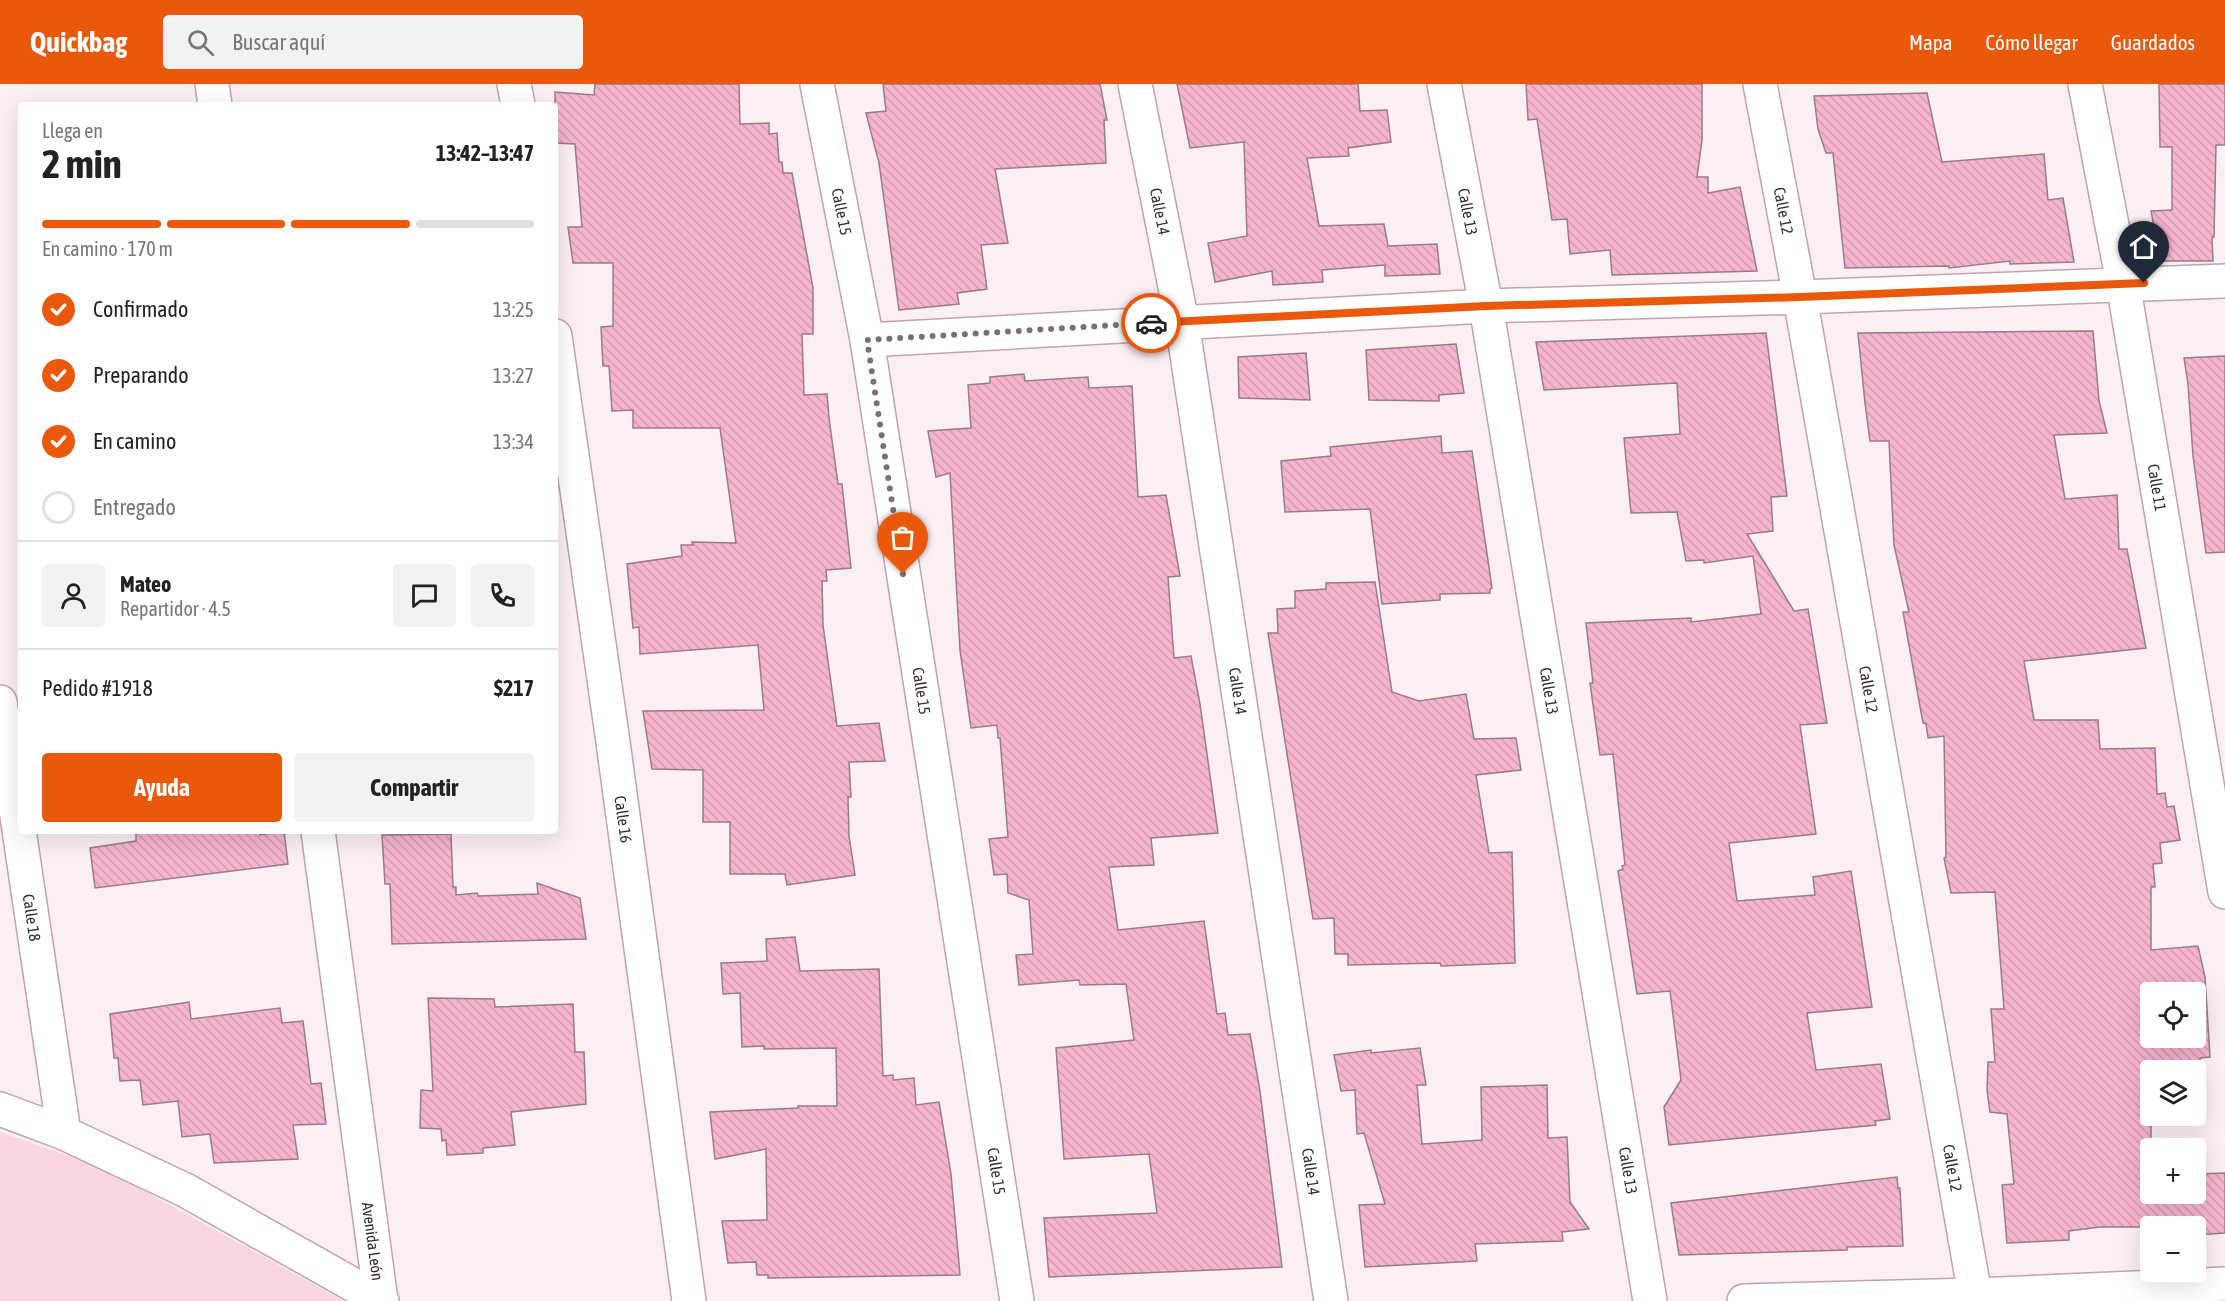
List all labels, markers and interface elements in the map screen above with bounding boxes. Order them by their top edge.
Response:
search box [163,15,583,69]
text: Quickbag [30,26,127,58]
icon: search [184,26,217,59]
text: Buscar aquí [232,29,325,55]
text: Mapa [1909,30,1953,54]
text: Cómo llegar [1986,30,2078,54]
text: Guardados [2111,30,2195,54]
text: Llega en [42,119,103,142]
text: 13:42–13:47 [436,140,534,166]
text: 2 min [42,142,122,186]
street label: Calle 14 [1147,186,1174,237]
street label: Calle 12 [1771,186,1797,236]
street label: Calle 15 [829,187,855,237]
street label: Calle 13 [1455,187,1481,237]
pin [2118,221,2169,283]
icon: home [2127,230,2160,263]
text: En camino · 170 m [42,237,173,260]
icon: check [42,293,75,326]
courier [1121,293,1181,353]
text: Confirmado [93,296,188,322]
text: 13:25 [493,298,534,321]
icon: car [1135,307,1168,340]
icon: check [42,359,75,392]
text: Preparando [93,362,189,388]
text: 13:27 [493,364,534,387]
icon: check [42,425,75,458]
text: En camino [93,428,176,454]
text: 13:34 [493,430,534,453]
street label: Calle 11 [2144,463,2170,512]
text: Entregado [93,494,176,520]
pin [877,512,928,574]
icon: bag [886,521,919,554]
button: person [42,564,105,627]
button: chat [393,564,456,627]
button: phone [471,564,534,627]
text: Mateo [120,571,171,597]
text: Repartidor · 4.5 [120,597,231,620]
street label: Calle 12 [1856,664,1882,714]
street label: Calle 15 [909,666,934,716]
street label: Calle 14 [1226,666,1251,716]
street label: Calle 13 [1537,666,1562,716]
text: Pedido #1918 [42,675,153,701]
text: $217 [494,675,534,701]
button: Ayuda [42,753,282,822]
button: Compartir [294,753,534,822]
street label: Calle 16 [611,794,636,844]
street label: Calle 18 [20,893,44,942]
map controls [2140,982,2206,1282]
button: locate [2140,982,2206,1048]
button: layers [2140,1060,2206,1126]
button: + [2140,1138,2206,1204]
street label: Calle 12 [1940,1143,1966,1193]
street label: Calle 13 [1616,1145,1641,1195]
street label: Calle 15 [984,1146,1009,1196]
street label: Calle 14 [1299,1147,1324,1196]
street label: Avenida León [359,1201,387,1282]
button: − [2140,1216,2206,1282]

